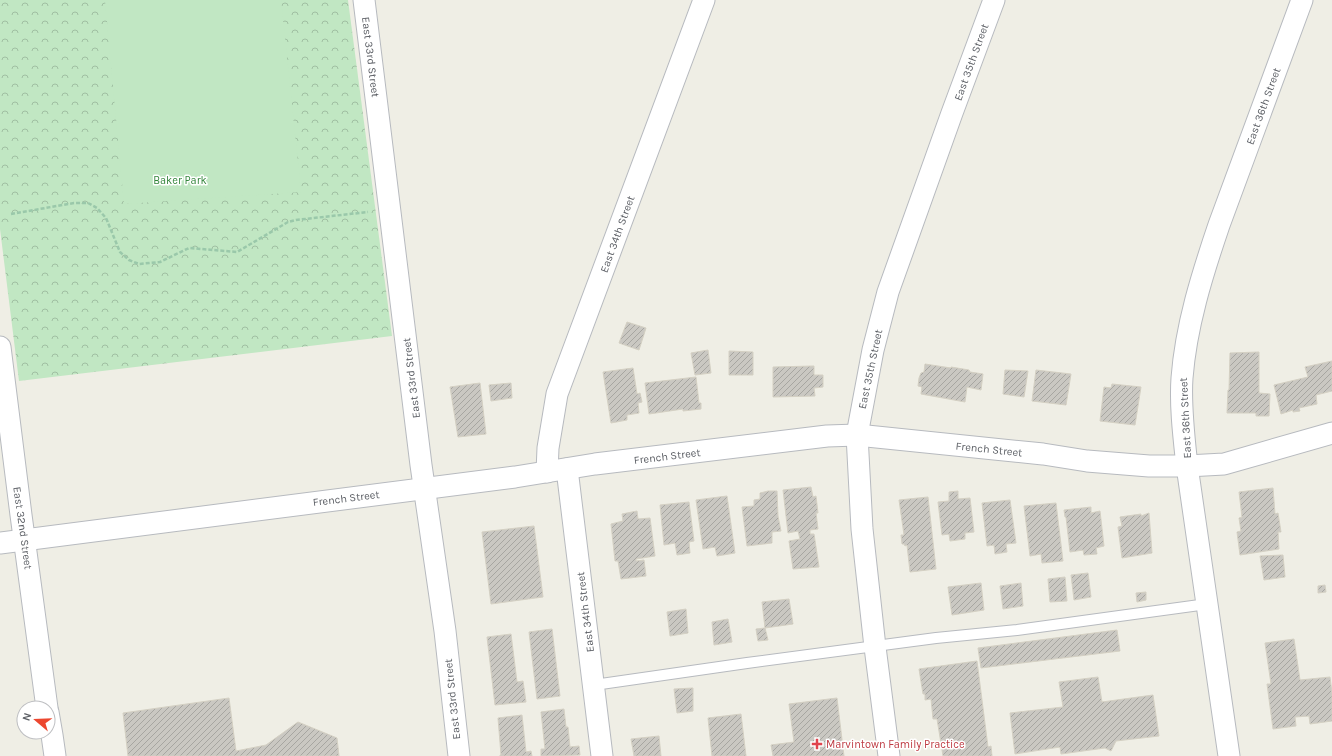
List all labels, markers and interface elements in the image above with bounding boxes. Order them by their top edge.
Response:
street label: East 33rd Street [359,16,382,98]
street label: East 35th Street [951,22,991,102]
street label: East 36th Street [1243,66,1283,147]
park label: Baker Park [153,174,207,187]
street label: East 34th Street [598,194,637,274]
street label: East 35th Street [856,328,885,410]
street label: East 33rd Street [400,337,423,419]
street label: East 36th Street [1177,377,1194,459]
street label: French Street [955,440,1023,459]
street label: French Street [633,446,701,467]
street label: East 32nd Street [10,486,35,570]
street label: French Street [312,488,380,509]
street label: East 34th Street [574,571,597,653]
street label: East 33rd Street [442,658,463,740]
north arrow [16,700,56,740]
text: N [20,711,34,723]
marker: Marvintown Family Practice [811,738,823,750]
place label: Marvintown Family Practice [826,738,965,751]

